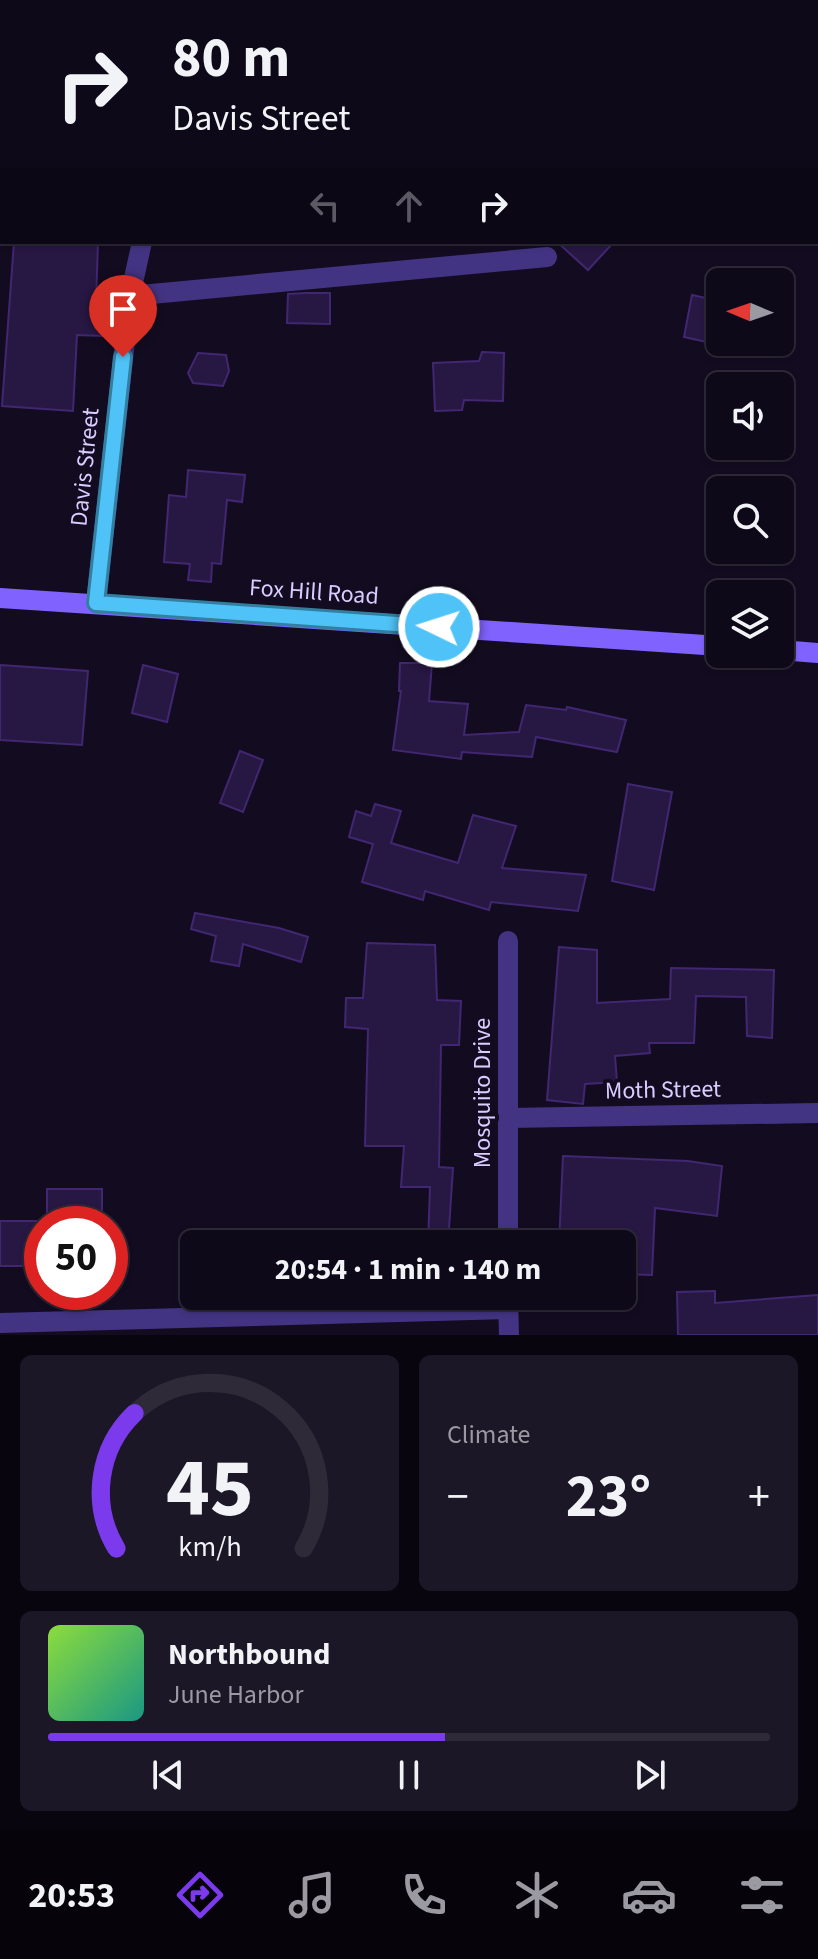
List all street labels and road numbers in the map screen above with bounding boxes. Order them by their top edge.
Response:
street label: Davis Street [61,406,109,528]
street label: Fox Hill Road [248,570,380,614]
street label: Mosquito Drive [465,1018,500,1168]
street label: Moth Street [605,1071,721,1109]

